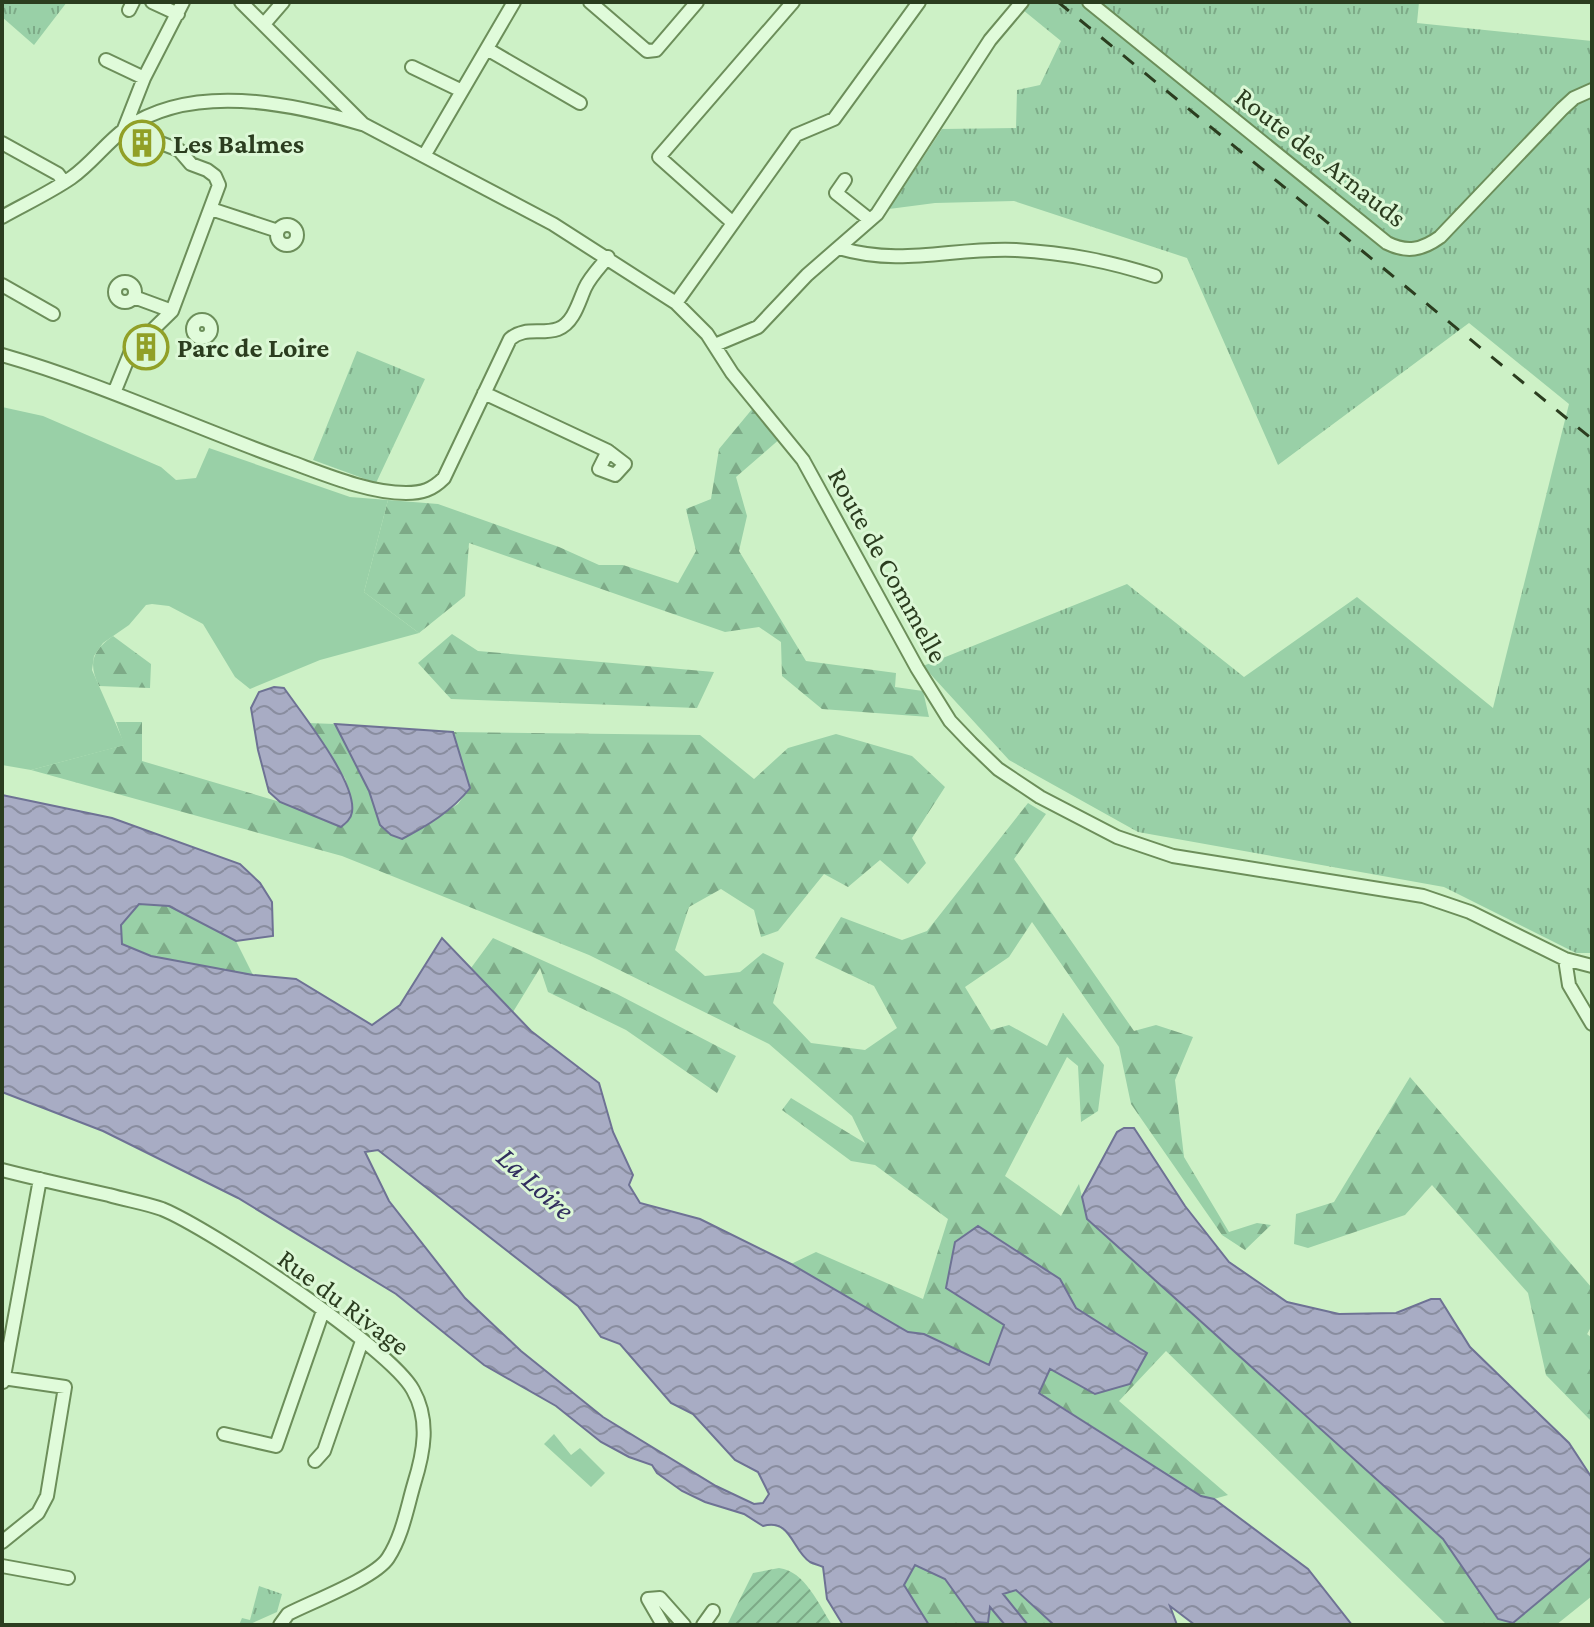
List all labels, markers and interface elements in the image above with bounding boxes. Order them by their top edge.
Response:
street label: Route des Arnauds [1229,81,1413,233]
building icon: Les Balmes [118,119,166,167]
place label: Les Balmes [173,128,304,159]
building icon: Parc de Loire [122,323,170,371]
place label: Parc de Loire [177,332,329,363]
street label: Route de Commelle [822,462,954,668]
water label: La Loire [491,1140,581,1226]
street label: Rue du Rivage [272,1242,416,1362]

